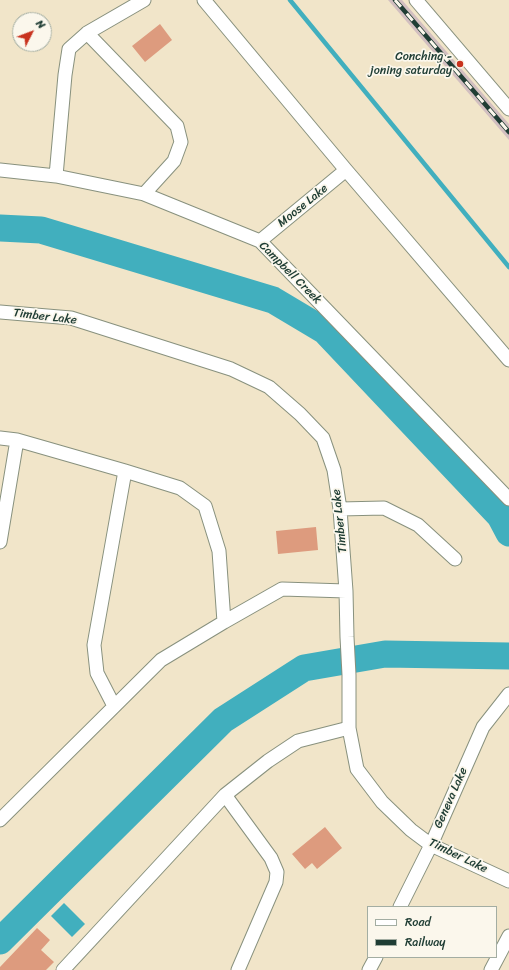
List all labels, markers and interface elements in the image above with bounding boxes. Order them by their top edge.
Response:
north arrow [12,12,52,52]
text: N [31,15,50,33]
place label: Conching - joning saturday [370,50,452,78]
marker: Conching - joning saturday [455,59,465,69]
street label: Moose Lake [275,181,331,231]
street label: Campbell Creek [256,239,324,307]
street label: Timber Lake [12,306,78,328]
street label: Timber Lake [329,488,351,554]
street label: Geneva Lake [431,765,471,831]
street label: Timber Lake [426,836,490,876]
legend [367,906,497,958]
text: Road [405,911,431,933]
text: Railway [405,931,446,953]

